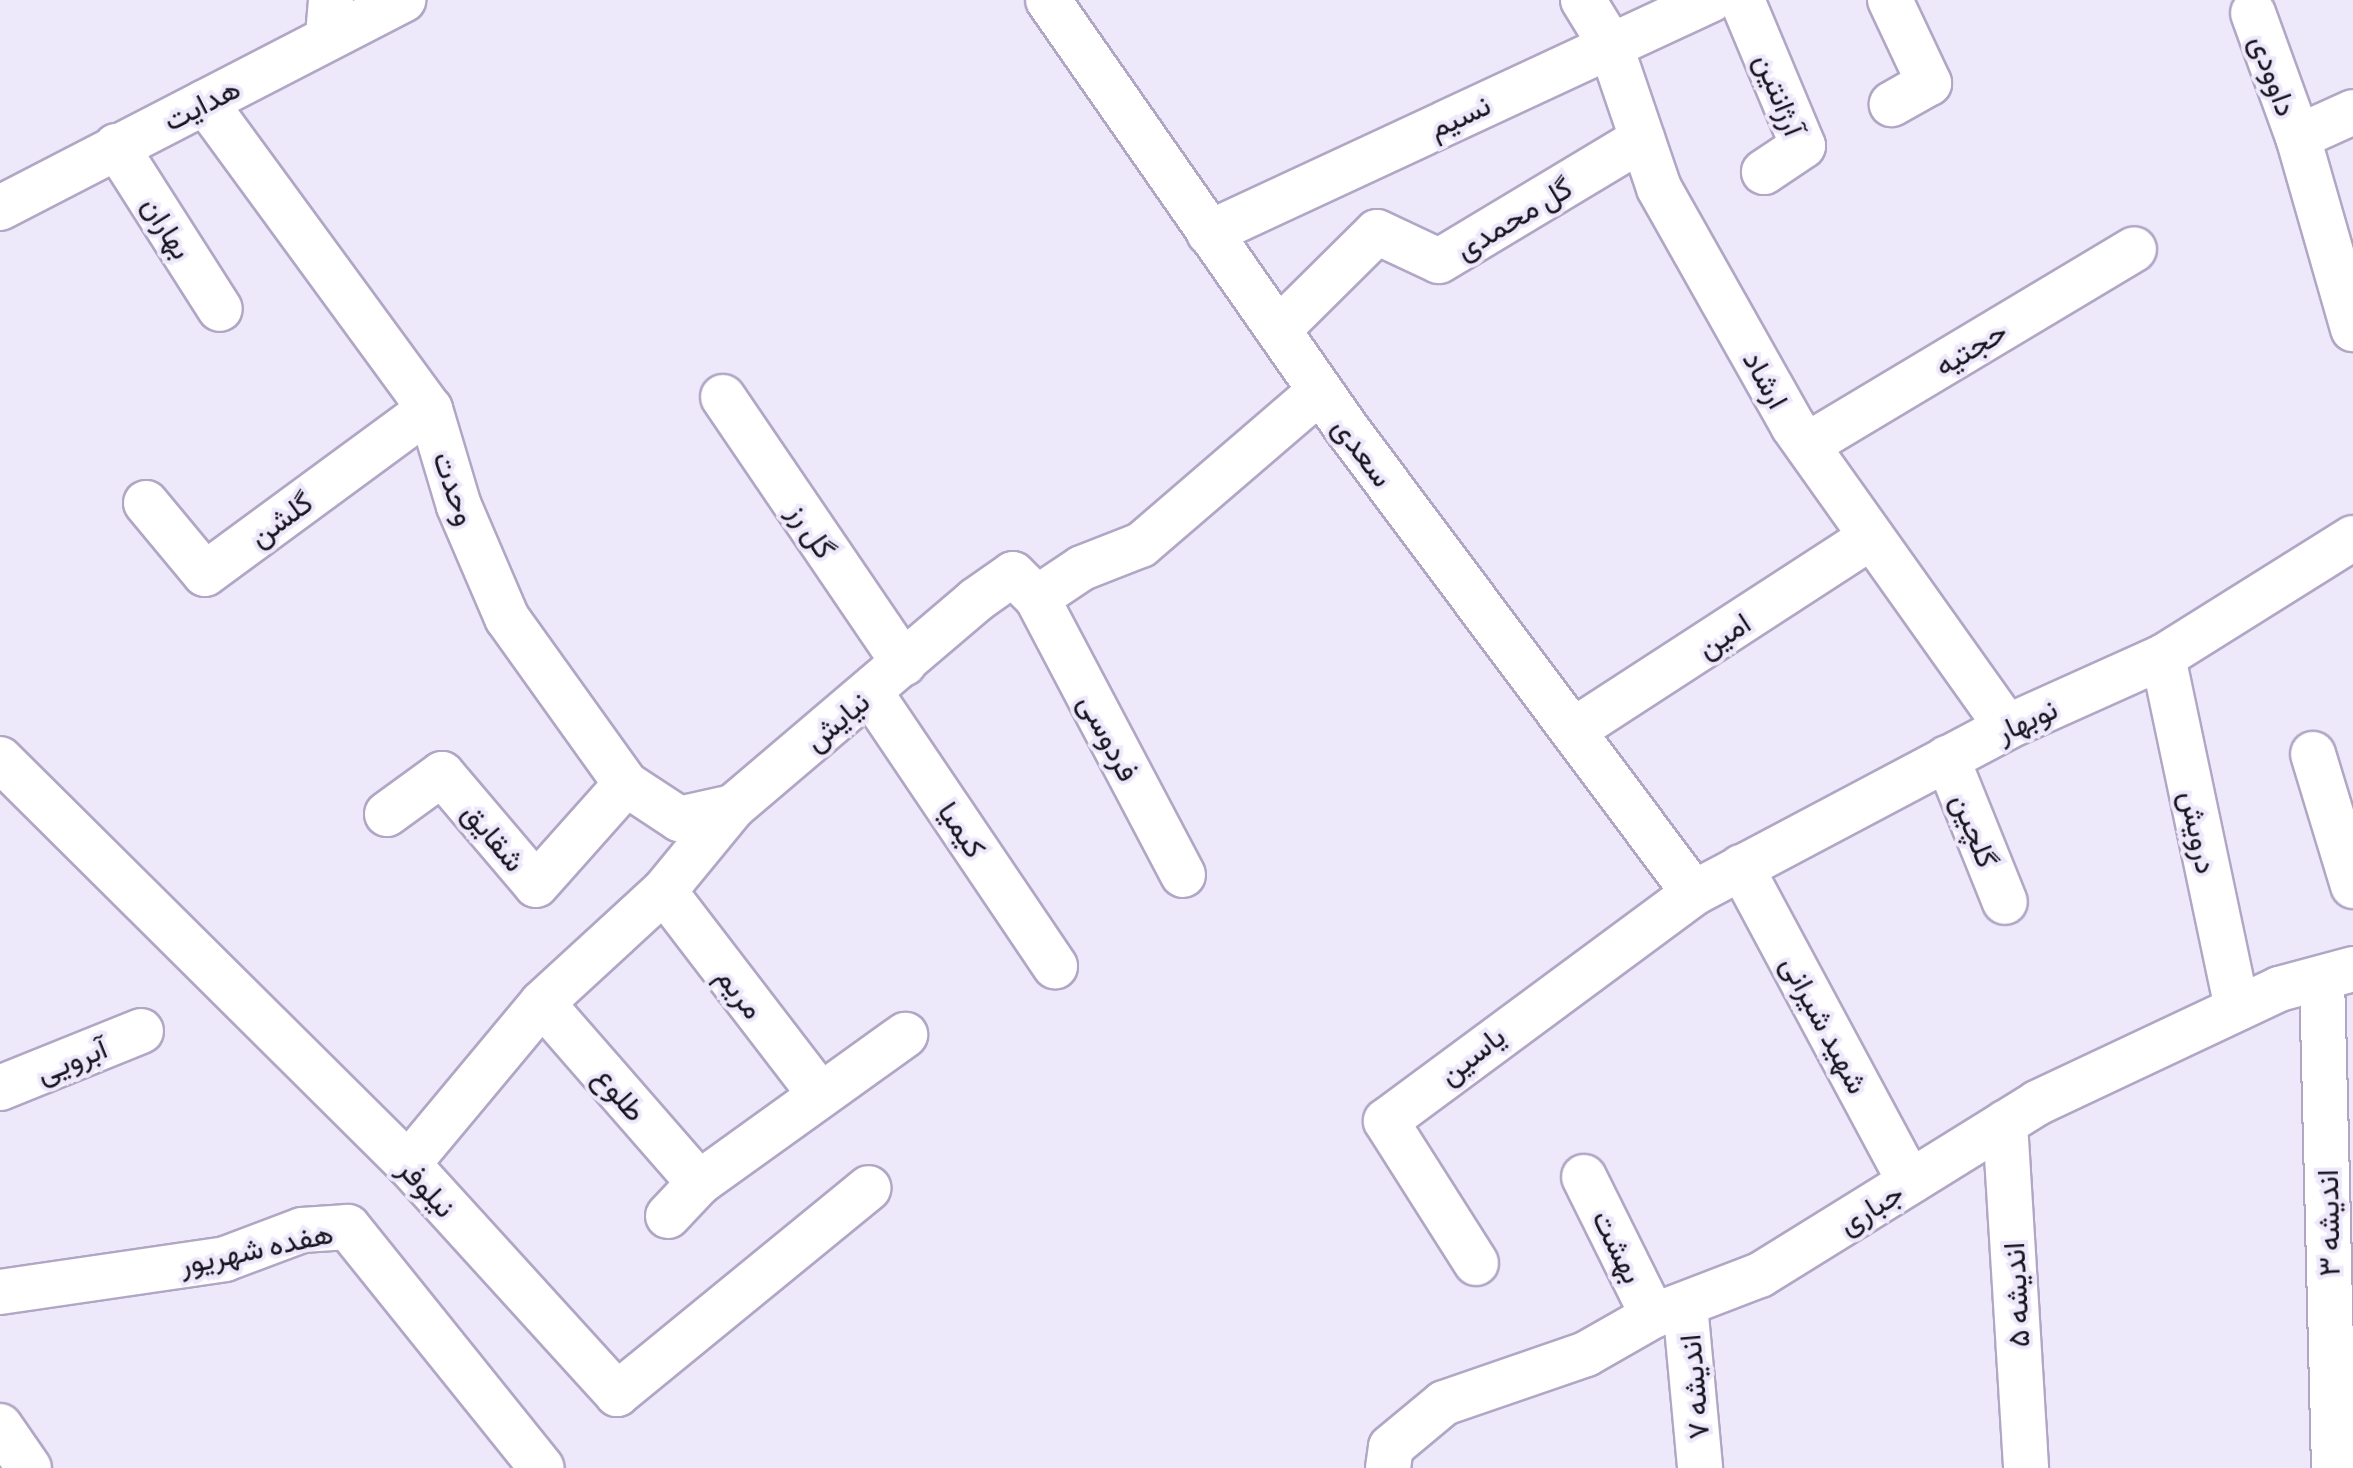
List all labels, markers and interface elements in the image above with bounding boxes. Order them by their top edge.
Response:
street label: داوودی [2244,30,2306,120]
street label: آرژانتین [1748,48,1814,140]
street label: هدایت [157,69,245,137]
street label: نسیم [1422,85,1496,145]
street label: گل محمدی [1448,168,1578,266]
street label: بهاران [135,189,201,265]
street label: حجتیه [1927,312,2013,382]
street label: ارشاد [1737,344,1797,414]
street label: سعدی [1326,409,1402,493]
street label: وحدت [427,446,485,530]
street label: گلشن [241,483,319,553]
street label: گل رز [782,495,844,565]
street label: امین [1690,604,1756,664]
street label: نیایش [796,683,876,757]
street label: فردوسی [1072,687,1148,787]
street label: نوبهار [1989,689,2063,749]
street label: درویش [2174,787,2226,877]
street label: گلچین [1945,788,2007,872]
street label: شقایق [456,794,534,878]
street label: کیمیا [931,794,995,864]
street label: شهید شیرانی [1775,949,1877,1099]
street label: مریم [710,959,772,1025]
street label: یاسین [1431,1017,1511,1091]
street label: آبرویی [30,1029,112,1089]
street label: طلوع [587,1058,655,1128]
street label: نیلوفر [392,1150,464,1224]
street label: اندیشه ۳ [2308,1169,2346,1277]
street label: جباری [1831,1173,1909,1241]
street label: بهشت [1586,1204,1652,1288]
street label: هفده شهریور [176,1213,336,1281]
street label: اندیشه ۵ [1994,1242,2036,1348]
street label: اندیشه ۷ [1670,1333,1716,1441]

